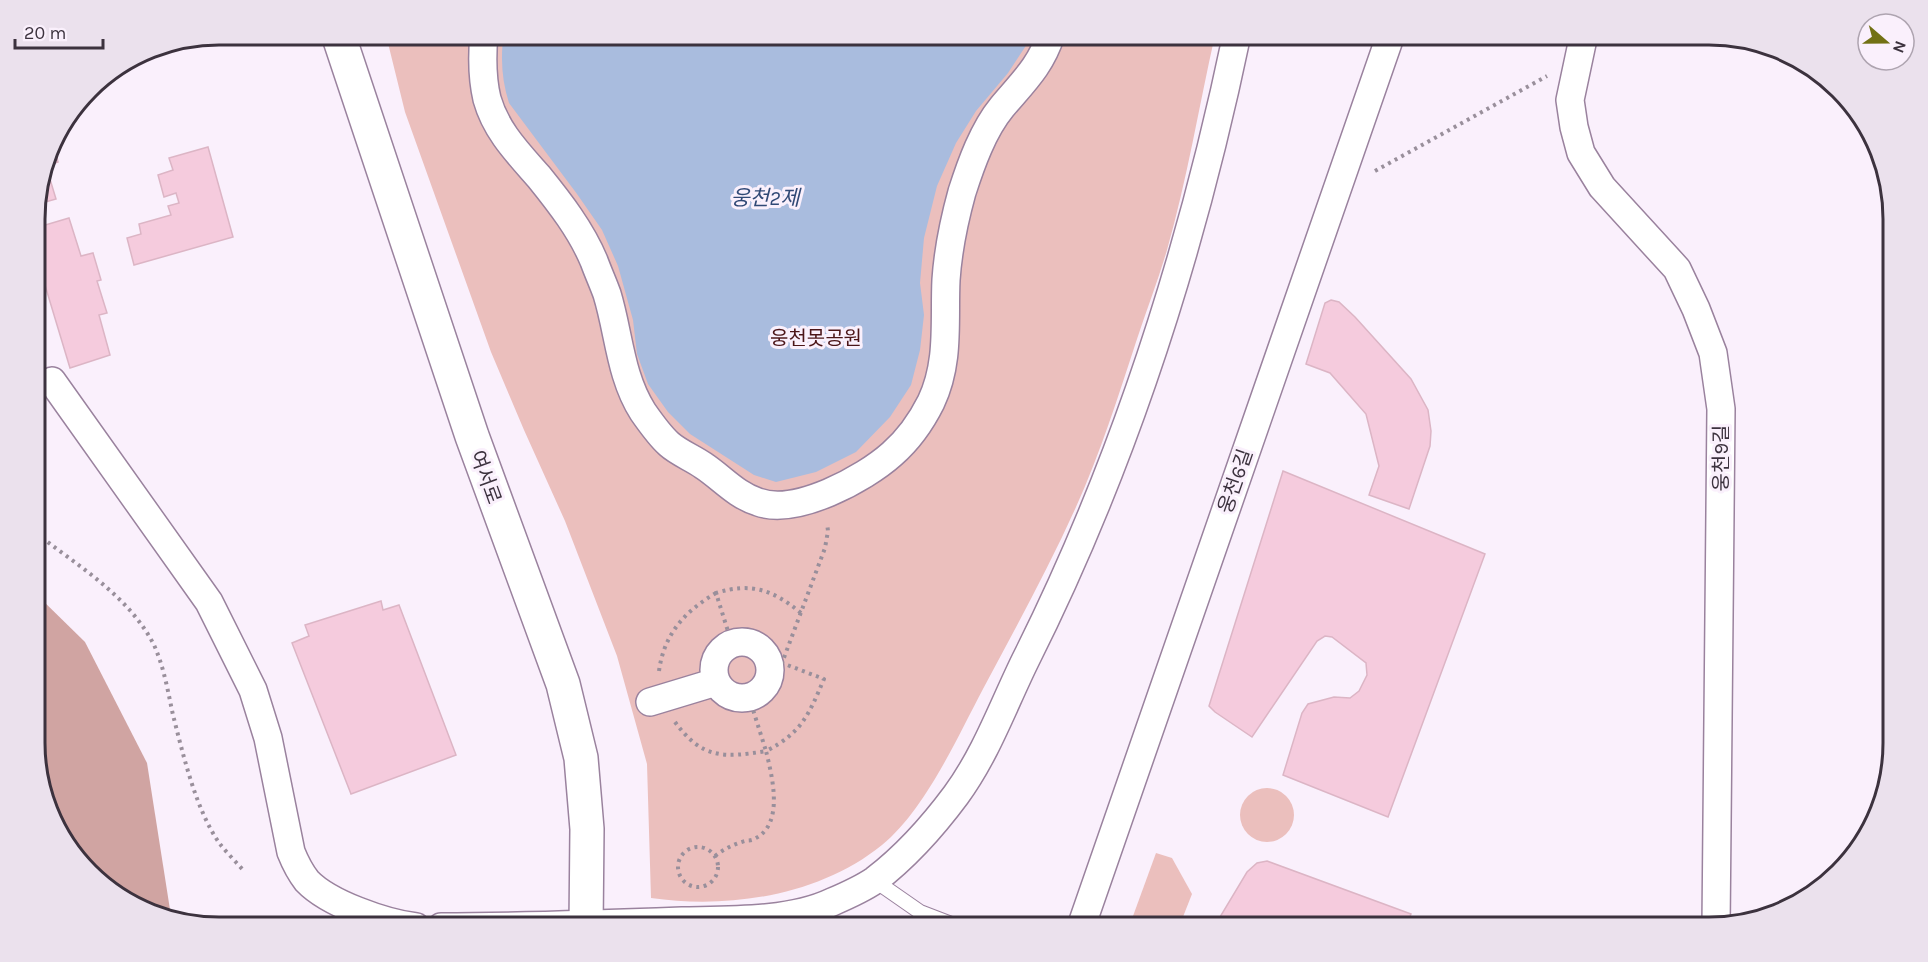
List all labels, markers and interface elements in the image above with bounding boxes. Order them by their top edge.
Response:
scale bar [15,12,104,50]
north arrow [1856,12,1916,72]
text: 20 m [24,22,66,44]
text: N [1889,38,1911,56]
water label: 웅천2제 [731,186,802,210]
park label: 웅천못공원 [770,327,862,350]
street label: 웅천9길 [1710,425,1733,491]
street label: 웅천6길 [1214,446,1257,516]
street label: 여서로 [465,447,506,507]

